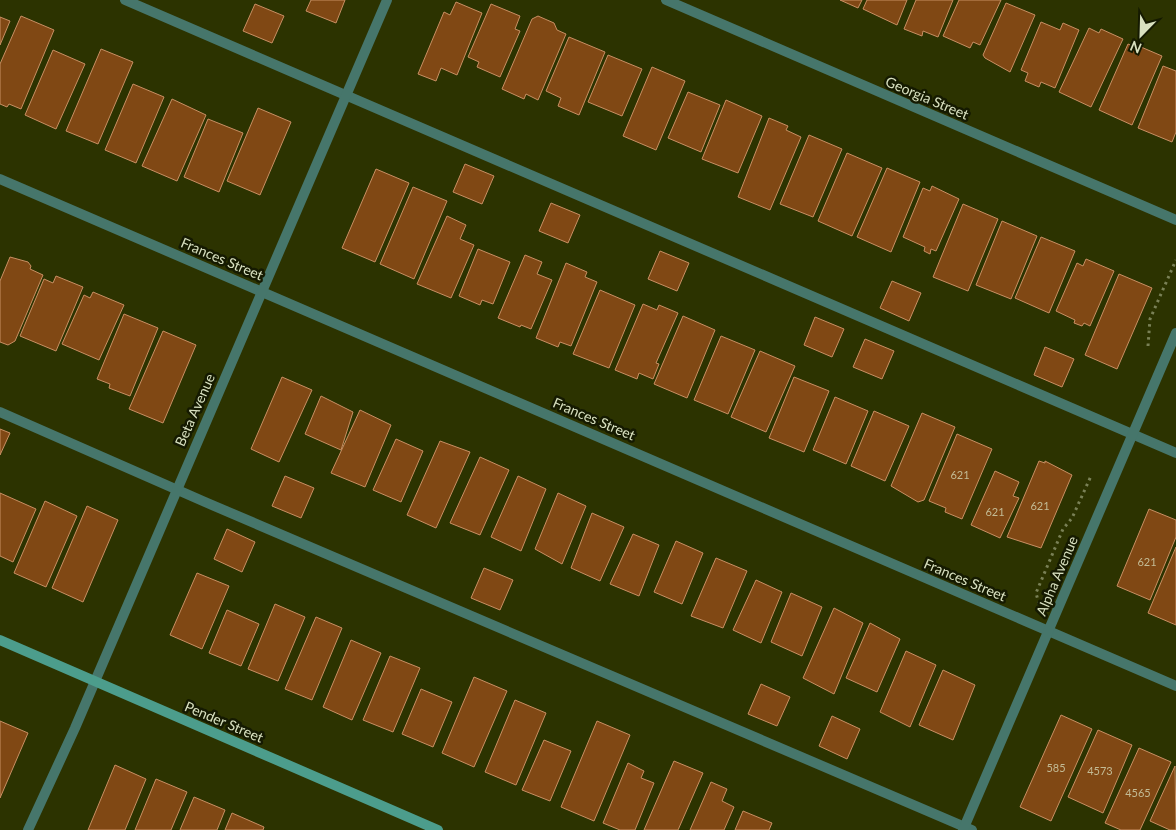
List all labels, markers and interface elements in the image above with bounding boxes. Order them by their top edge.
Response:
north arrow [1116,10,1166,60]
text: N [1127,37,1144,57]
street label: Georgia Street [883,72,971,123]
street label: Frances Street [179,234,266,283]
street label: Beta Avenue [171,371,218,449]
street label: Frances Street [551,394,638,443]
house number: 621 [950,468,970,481]
house number: 621 [1030,499,1050,512]
house number: 621 [985,505,1005,518]
street label: Alpha Avenue [1032,533,1081,618]
street label: Frances Street [922,555,1009,604]
house number: 621 [1137,555,1157,568]
street label: Pender Street [182,697,266,746]
house number: 585 [1046,761,1066,774]
house number: 4573 [1087,764,1113,777]
house number: 4565 [1125,786,1151,799]

